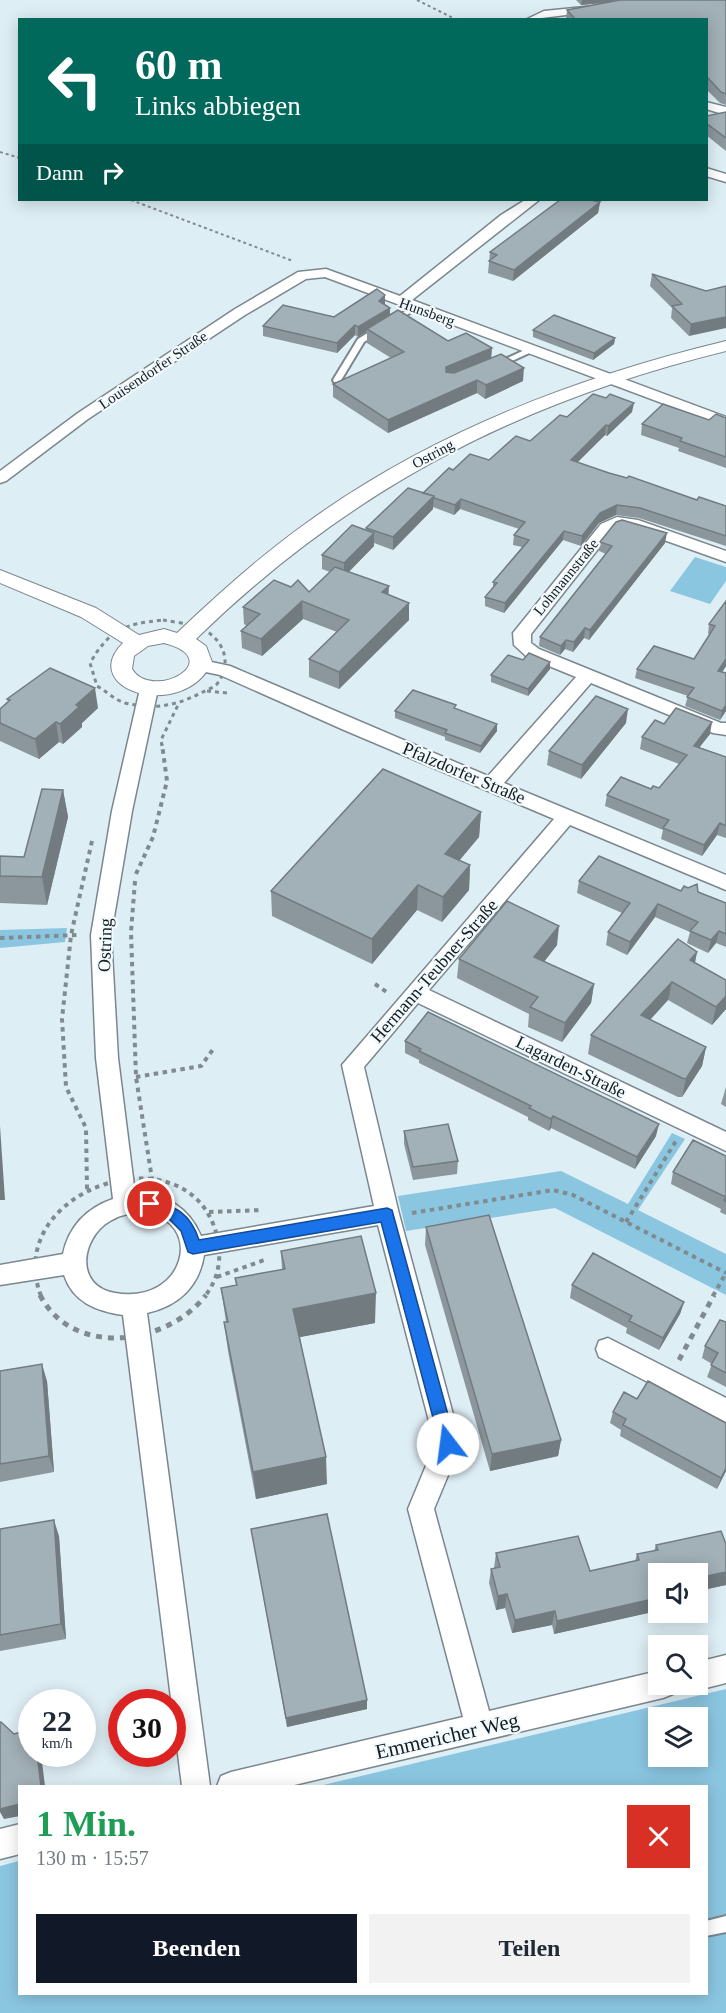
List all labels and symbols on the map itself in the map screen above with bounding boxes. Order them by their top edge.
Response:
street label: Hunsberg [397,295,457,330]
street label: Louisendorfer Straße [96,328,210,412]
street label: Ostring [409,436,457,472]
street label: Lohmannstraße [530,535,602,618]
street label: Pfalzdorfer Straße [400,738,528,808]
street label: Hermann-Teubner-Straße [366,895,502,1047]
street label: Ostring [94,918,116,972]
street label: Lagarden-Straße [513,1032,629,1102]
pin [124,1178,175,1229]
position arrow [416,1412,480,1476]
speed limit sign: 30 [108,1689,186,1767]
street label: Emmericher Weg [373,1708,522,1764]

